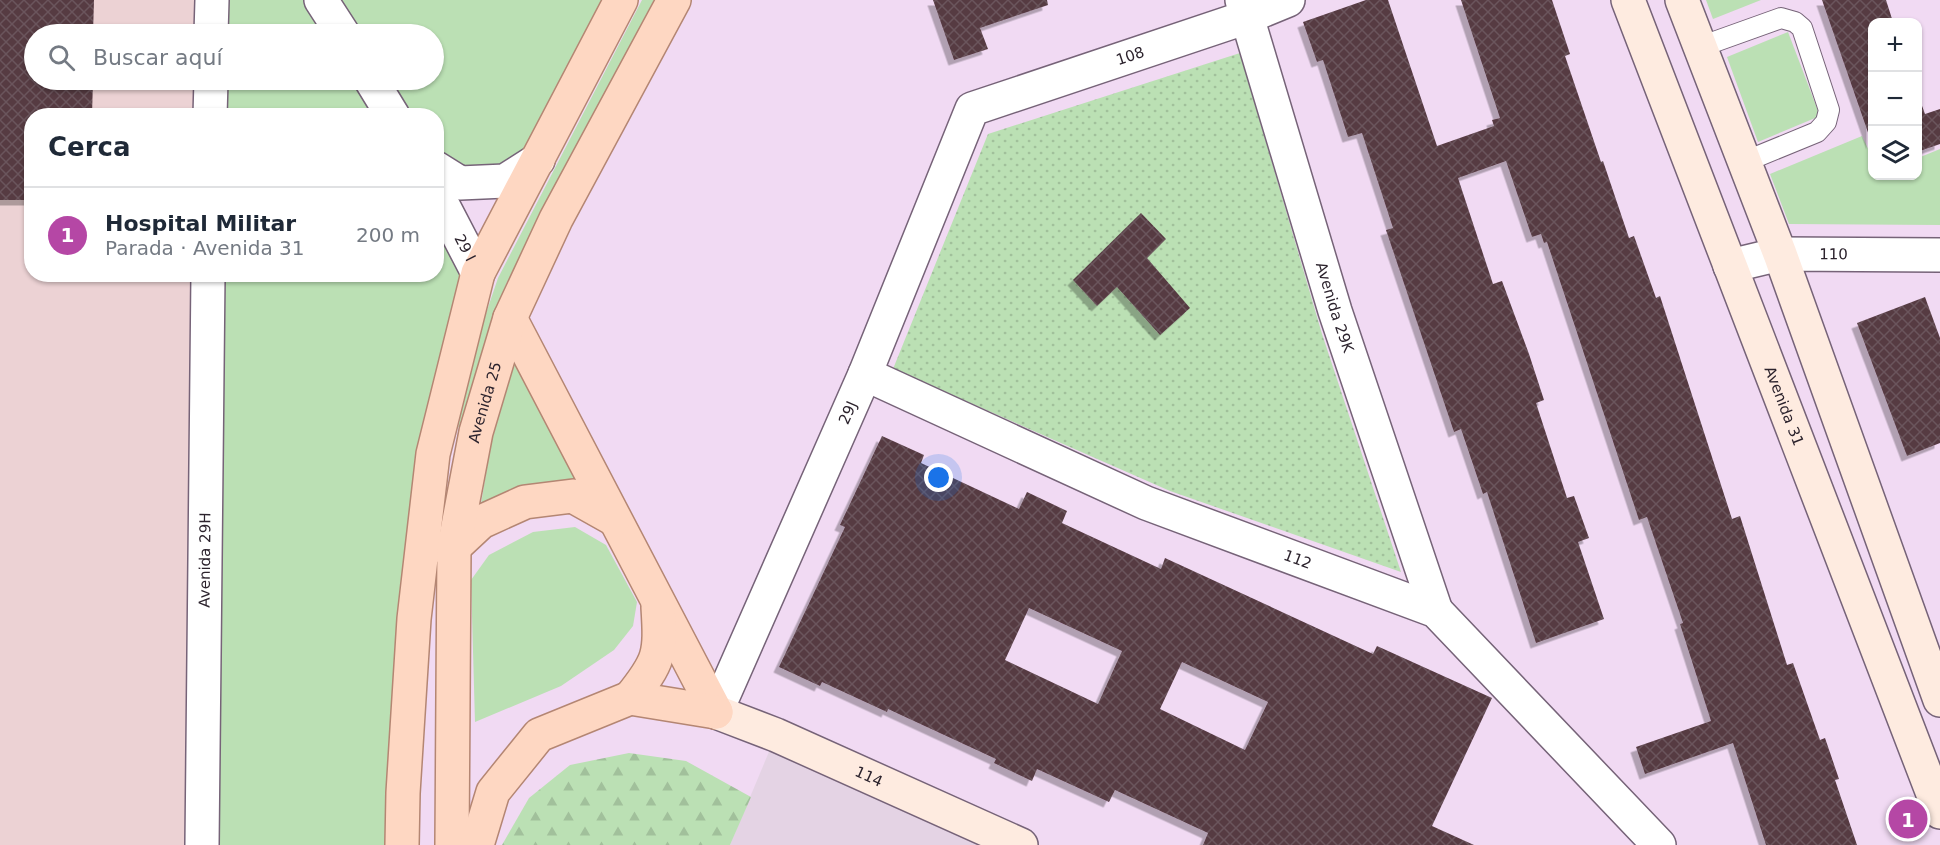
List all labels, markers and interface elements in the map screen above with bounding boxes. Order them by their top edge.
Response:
map controls [1868,18,1922,180]
button: + [1868,18,1922,72]
search box [24,24,444,90]
icon: search [45,41,78,74]
street label: 108 [1114,43,1147,69]
text: Buscar aquí [93,45,223,70]
button: − [1868,72,1922,126]
button: layers [1868,126,1922,180]
text: Cerca [48,132,131,162]
text: Hospital Militar [105,211,296,236]
text: 1 [61,223,74,247]
text: 200 m [356,223,420,247]
street label: 29 I [450,231,480,265]
text: Parada · Avenida 31 [105,236,305,260]
street label: 110 [1819,245,1848,263]
street label: Avenida 29K [1312,260,1358,356]
street label: Avenida 25 [465,360,505,444]
street label: Avenida 31 [1761,364,1807,448]
street label: 29J [835,398,861,427]
your location [924,463,953,492]
street label: Avenida 29H [195,512,214,608]
street label: 112 [1281,546,1314,573]
street label: 114 [852,763,886,791]
pin: 1 [1888,796,1928,842]

